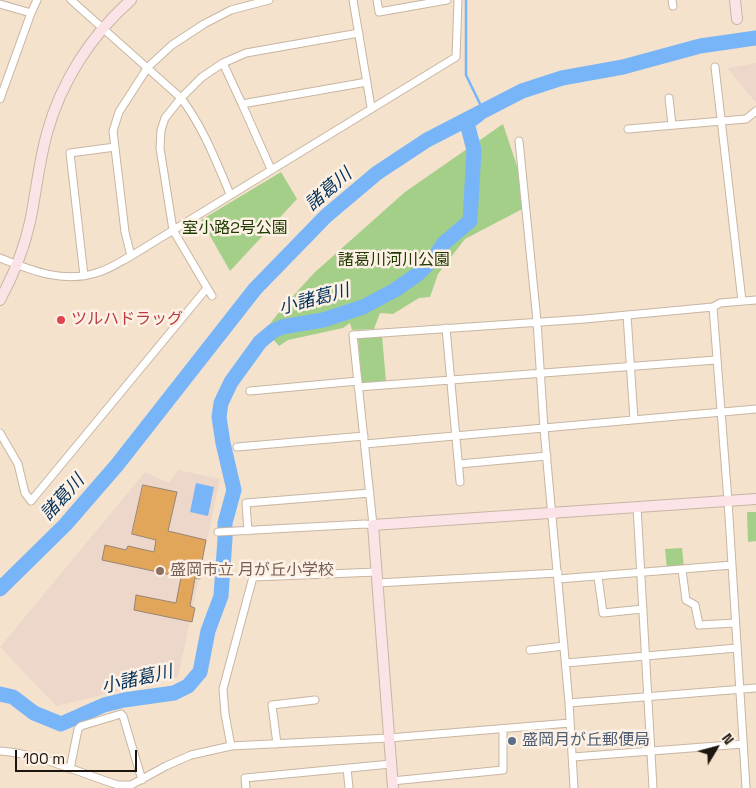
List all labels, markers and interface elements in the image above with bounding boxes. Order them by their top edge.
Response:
water label: 諸葛川 [302,164,356,216]
park label: 室小路2号公園 [182,219,288,239]
park label: 諸葛川河川公園 [338,251,450,271]
water label: 小諸葛川 [276,280,352,320]
place label: ツルハドラッグ [71,310,183,330]
marker: ツルハドラッグ [55,314,67,326]
water label: 諸葛川 [37,471,89,525]
place label: 盛岡市立 月が丘小学校 [170,561,334,581]
marker: 盛岡市立 月が丘小学校 [154,565,166,577]
water label: 小諸葛川 [99,661,175,699]
north arrow [691,723,741,773]
text: N [718,730,738,748]
place label: 盛岡月が丘郵便局 [522,731,650,751]
marker: 盛岡月が丘郵便局 [506,735,518,747]
scale bar [18,740,140,772]
text: 100 m [23,749,65,768]

